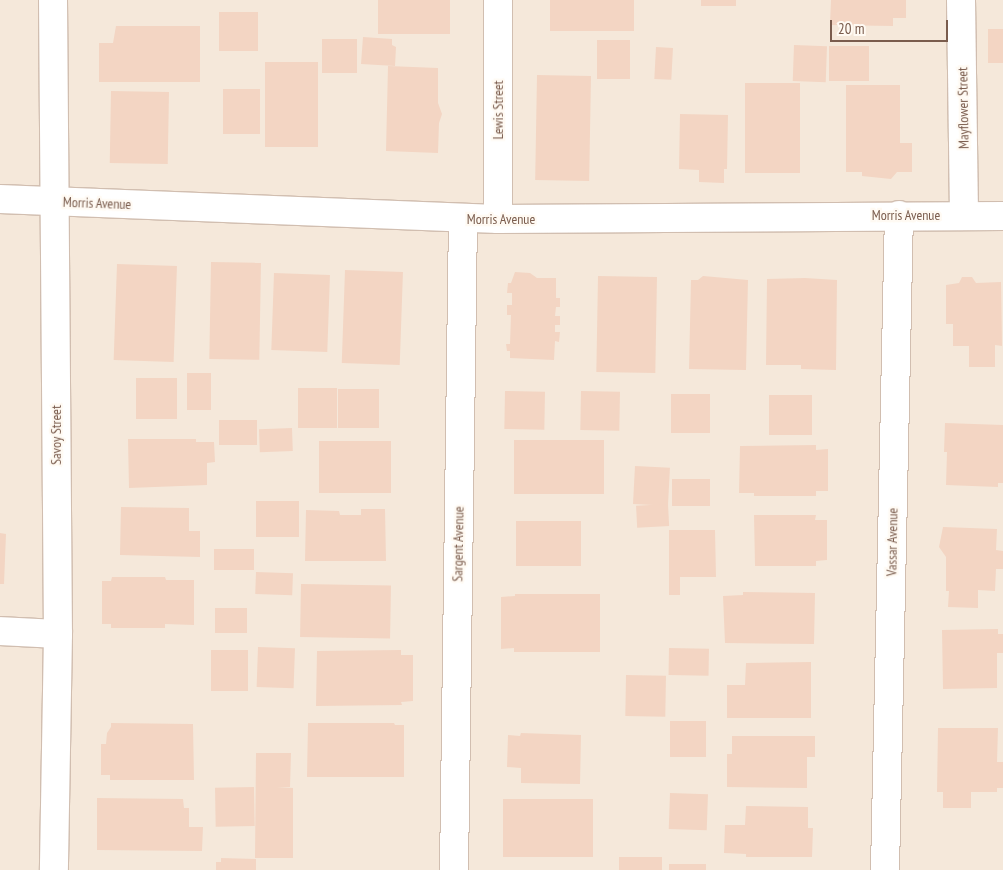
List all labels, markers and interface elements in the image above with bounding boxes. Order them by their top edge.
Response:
scale bar [833,10,950,42]
text: 20 m [838,19,864,38]
street label: Mayflower Street [954,67,972,149]
street label: Lewis Street [490,81,506,139]
street label: Morris Avenue [62,193,132,213]
street label: Morris Avenue [872,207,940,223]
street label: Morris Avenue [467,211,535,227]
street label: Savoy Street [48,405,64,465]
street label: Sargent Avenue [449,506,467,582]
street label: Vassar Avenue [883,507,901,577]

